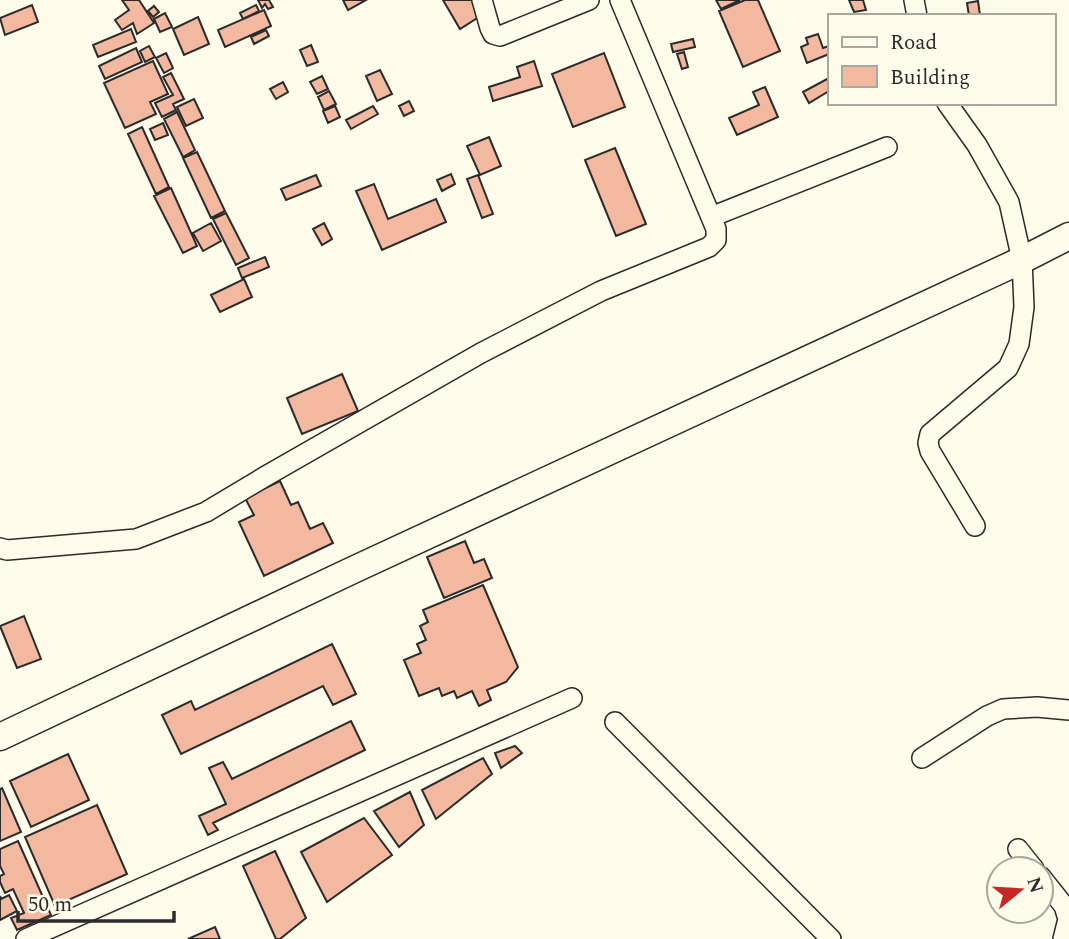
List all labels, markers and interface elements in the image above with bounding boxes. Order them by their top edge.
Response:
legend [828,14,1055,105]
text: Road [890,27,937,59]
text: Building [890,62,970,94]
north arrow [985,855,1055,925]
text: N [1019,873,1051,897]
scale bar [18,880,173,924]
text: 50 m [28,889,72,921]

